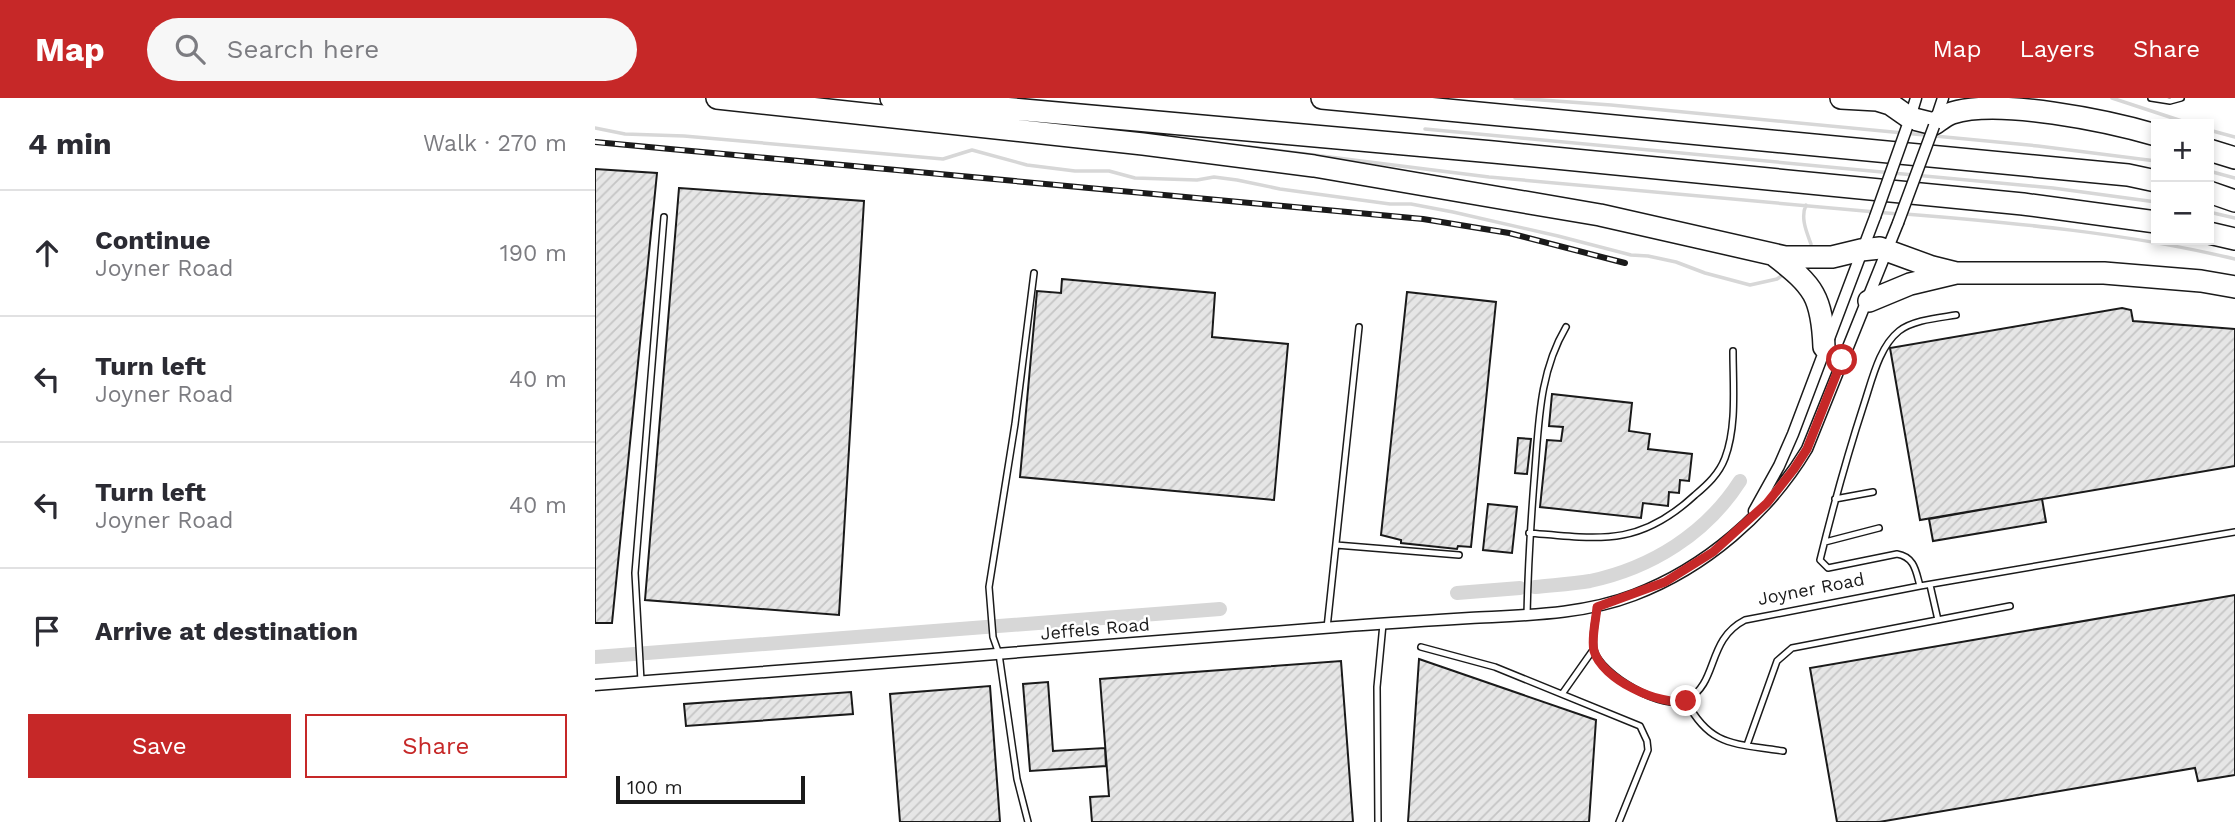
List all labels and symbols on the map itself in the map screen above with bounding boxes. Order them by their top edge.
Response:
route start [1826,344,1857,375]
street label: Joyner Road [1756,568,1866,609]
street label: Jeffels Road [1039,613,1151,644]
route end [1670,685,1701,716]
scale bar [616,773,805,805]

